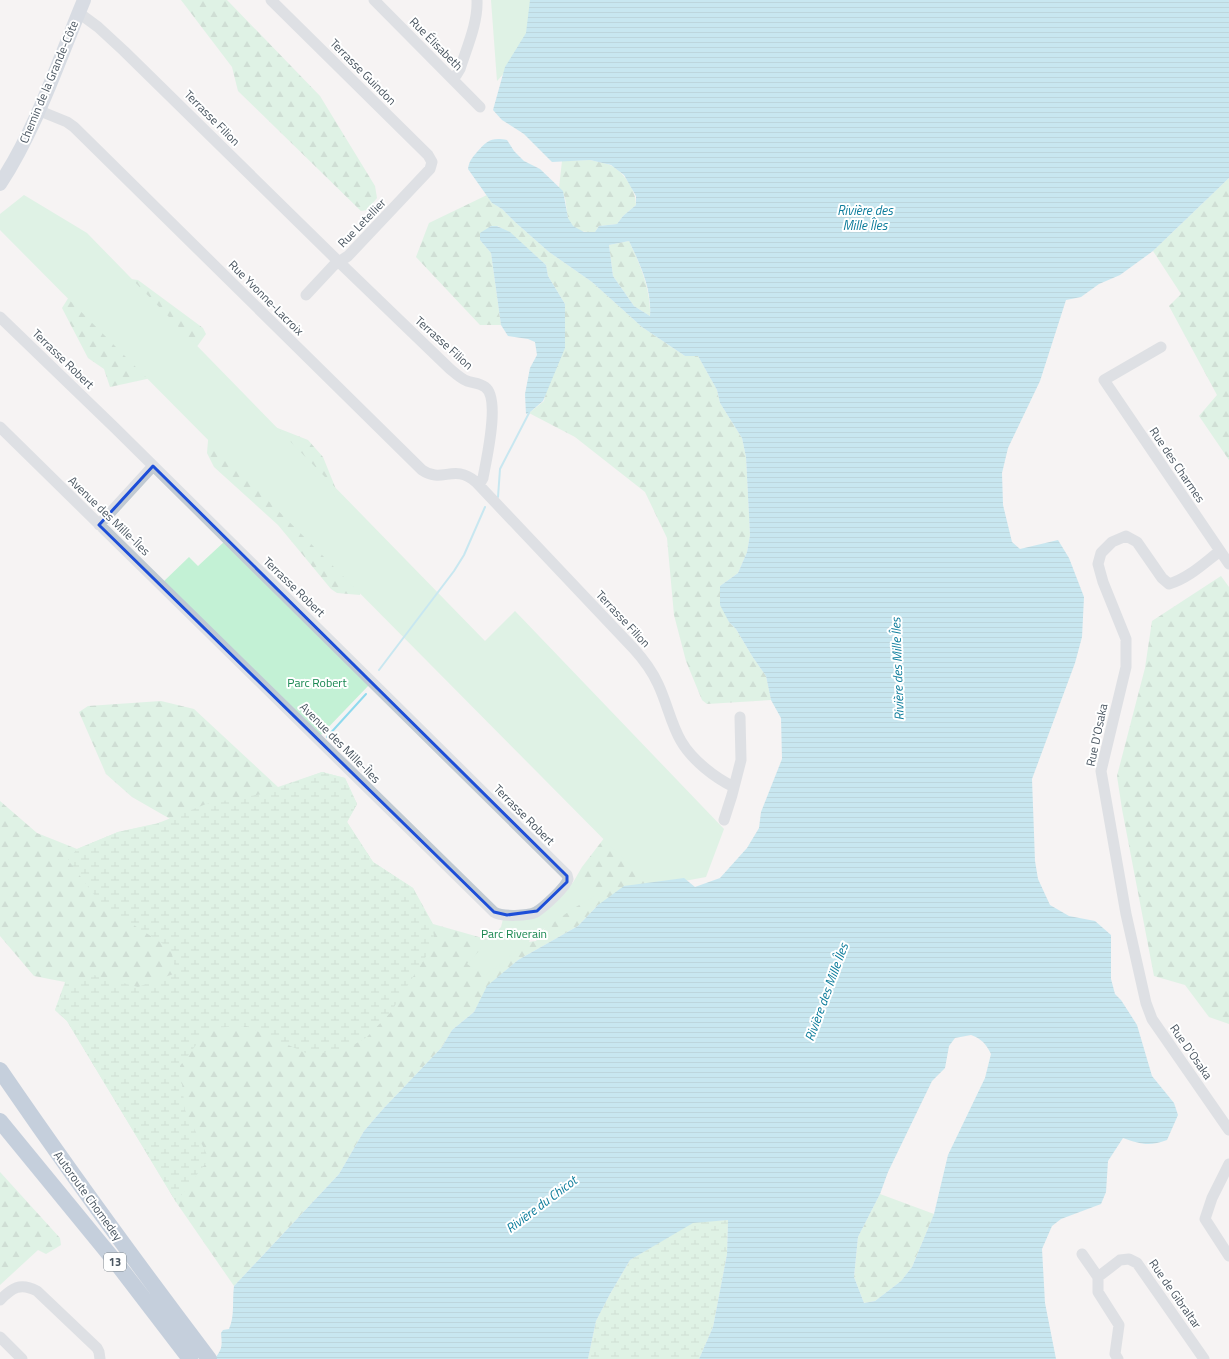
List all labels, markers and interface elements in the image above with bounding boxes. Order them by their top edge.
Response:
street label: Rue Élisabeth [405,13,467,75]
street label: Chemin de la Grande-Côte [14,17,83,146]
street label: Terrasse Guindon [326,34,401,109]
street label: Terrasse Filion [180,85,245,150]
street label: Rue Letellier [333,193,390,252]
water label: Rivière des Mille Îles [837,200,894,235]
street label: Rue Yvonne-Lacroix [224,256,309,340]
street label: Terrasse Filion [411,311,478,374]
street label: Terrasse Robert [28,324,99,394]
street label: Rue des Charmes [1145,423,1210,507]
street label: Avenue des Mille-Îles [64,471,155,560]
street label: Terrasse Robert [259,552,330,622]
street label: Terrasse Filion [592,586,655,652]
water label: Rivière des Mille Îles [885,616,909,721]
park label: Parc Robert [287,673,347,692]
street label: Avenue des Mille-Îles [296,698,385,788]
street label: Rue D'Osaka [1081,702,1112,768]
street label: Terrasse Robert [489,780,560,850]
park label: Parc Riverain [481,924,547,943]
water label: Rivière des Mille Îles [799,939,853,1044]
street label: Rue D'Osaka [1165,1020,1218,1083]
street label: Autoroute Chomedey [49,1147,128,1245]
water label: Rivière du Chicot [501,1169,582,1237]
road number: 13 [104,1253,126,1271]
street label: Rue de Gibraltar [1144,1255,1206,1332]

